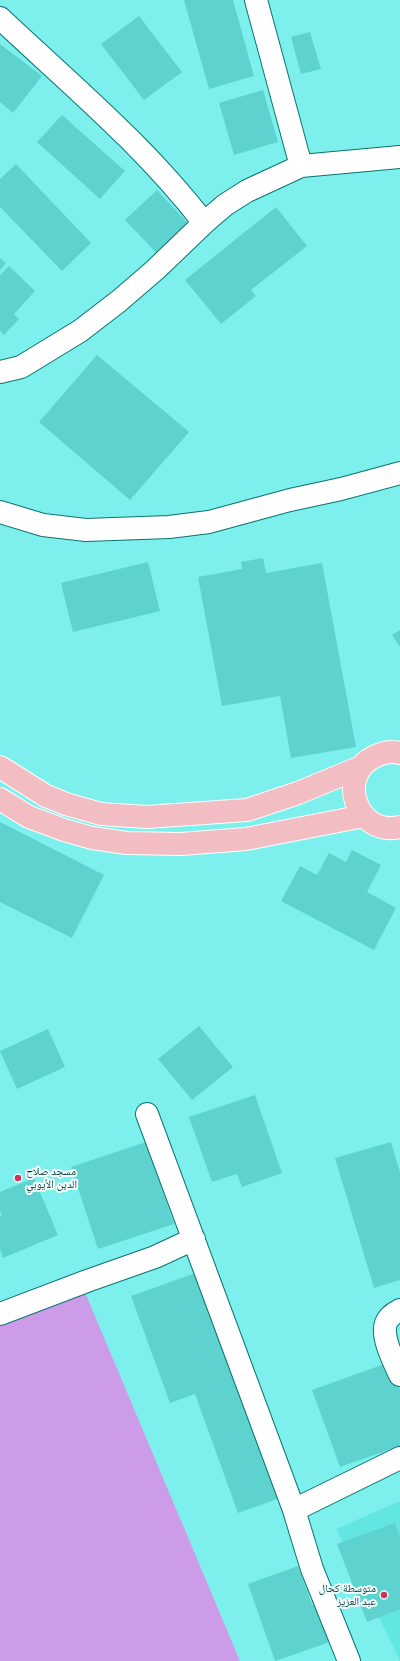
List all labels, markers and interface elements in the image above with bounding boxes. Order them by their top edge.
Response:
place label: مسجد صلاح الدين الأيوبي [26,1165,77,1191]
marker: مسجد صلاح الدين الأيوبي [13,1173,23,1183]
place label: متوسطة كحال عبد العزيز [319,1582,376,1608]
marker: متوسطة كحال عبد العزيز [379,1590,389,1600]

